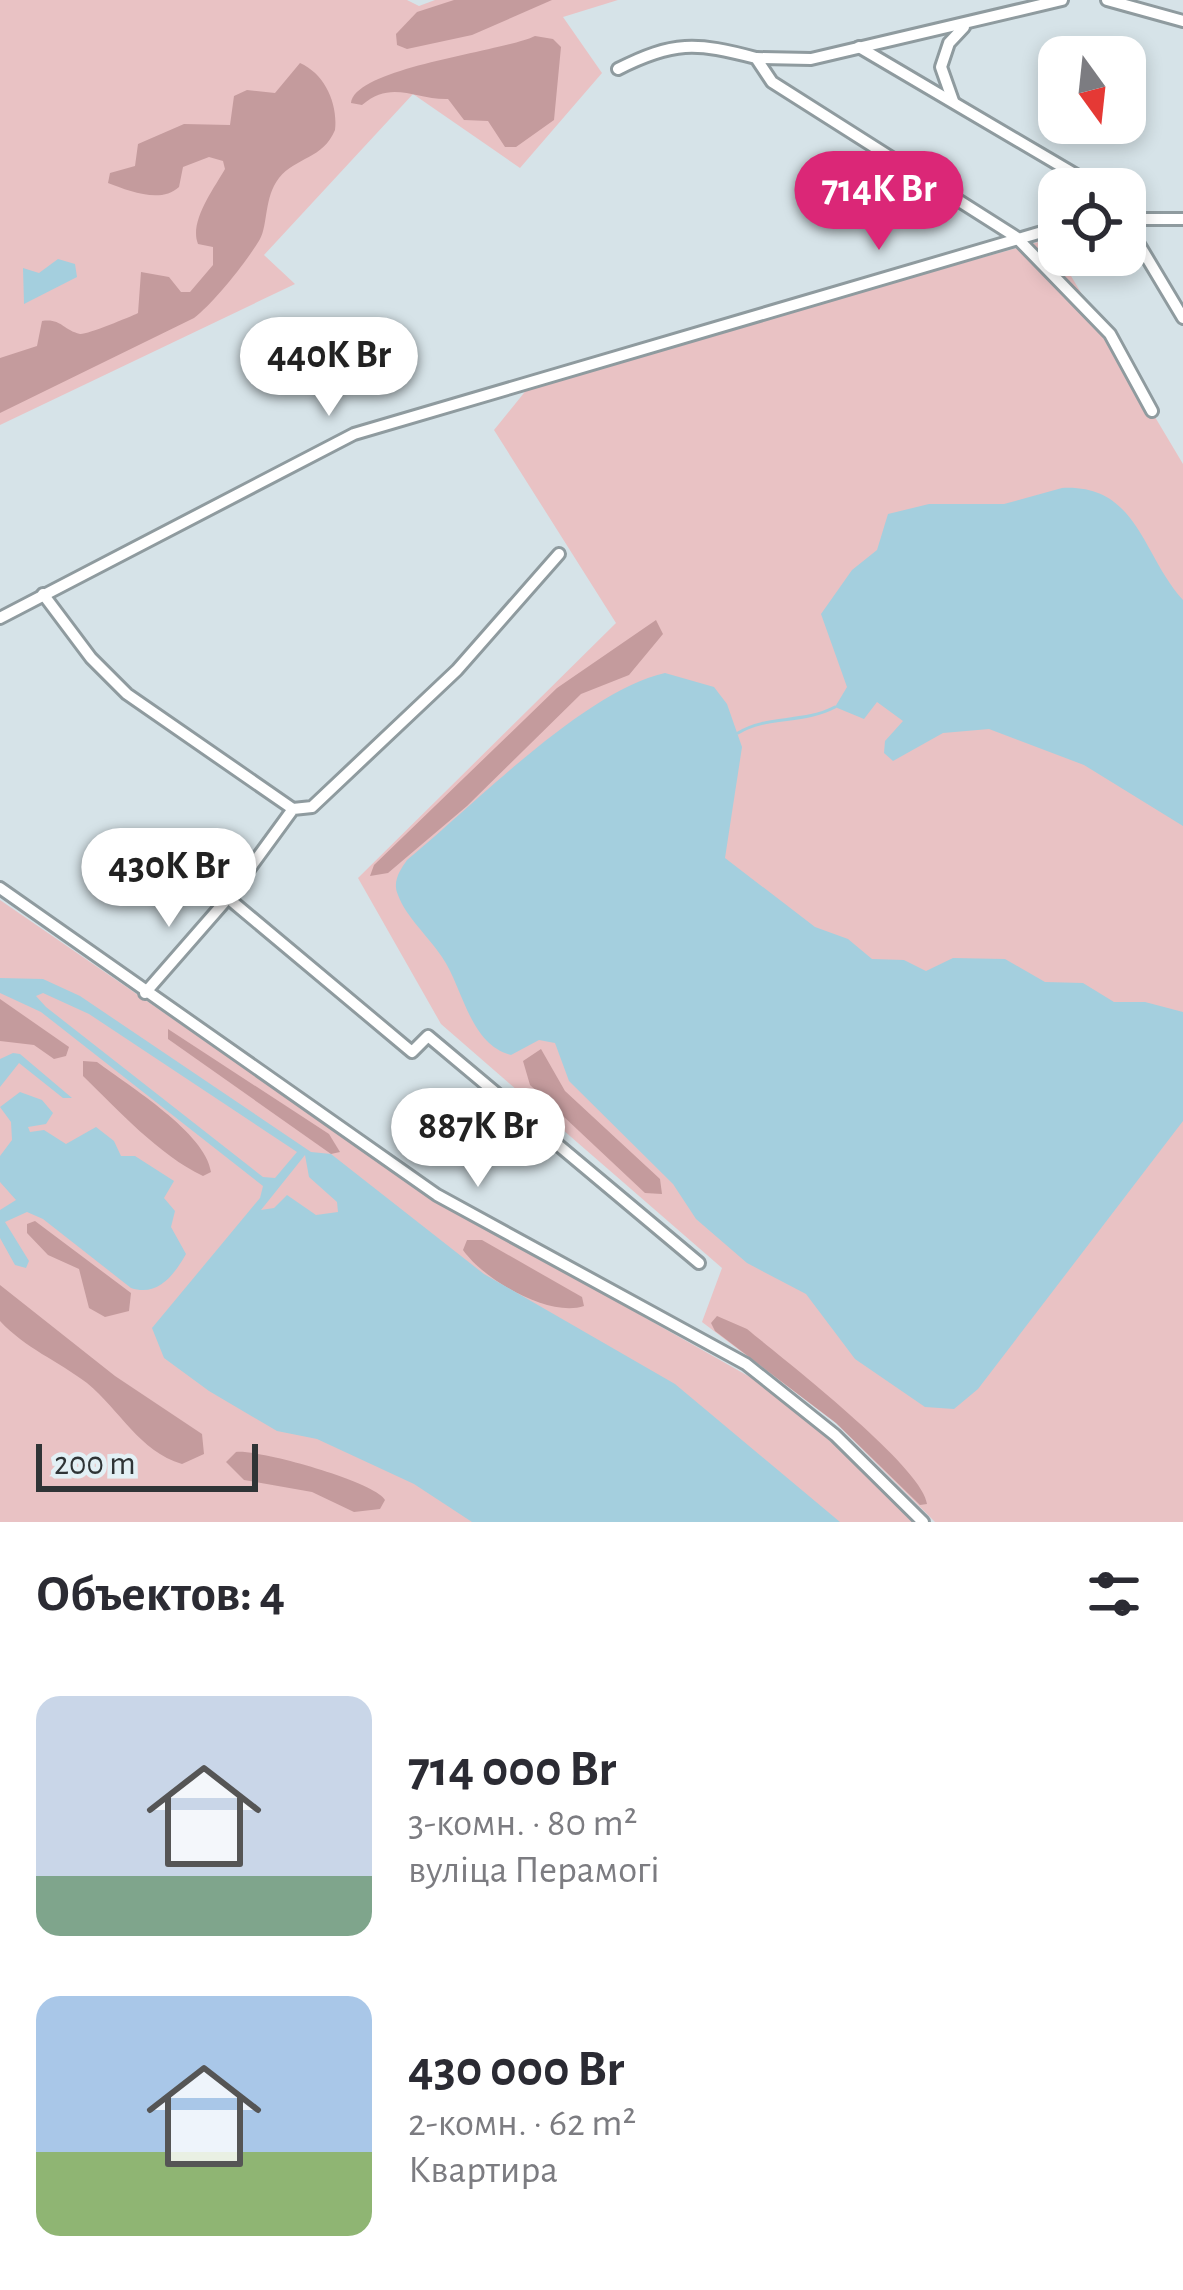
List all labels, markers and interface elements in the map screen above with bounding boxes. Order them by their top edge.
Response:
north arrow [1038,36,1146,144]
map controls [1038,36,1146,276]
pin: 714K Br [768,151,990,253]
button: locate [1038,168,1146,276]
text: 714K Br [821,170,937,209]
pin: 440K Br [218,317,440,419]
text: 440K Br [267,336,391,375]
pin: 430K Br [58,828,280,930]
text: 430K Br [108,847,230,886]
pin: 887K Br [367,1088,589,1190]
text: 887K Br [418,1107,538,1146]
scale bar [36,1438,258,1491]
text: 200 m [54,1448,136,1481]
icon: filters [1081,1561,1147,1627]
text: Объектов: 4 [36,1569,285,1620]
icon: home [132,1744,276,1888]
text: 714 000 Br [408,1744,616,1795]
text: 3-комн. · 80 m² [408,1804,637,1843]
text: вуліца Перамогі [408,1851,660,1890]
icon: home [132,2044,276,2188]
text: 430 000 Br [408,2044,624,2095]
text: 2-комн. · 62 m² [408,2104,636,2143]
text: Квартира [408,2151,558,2190]

